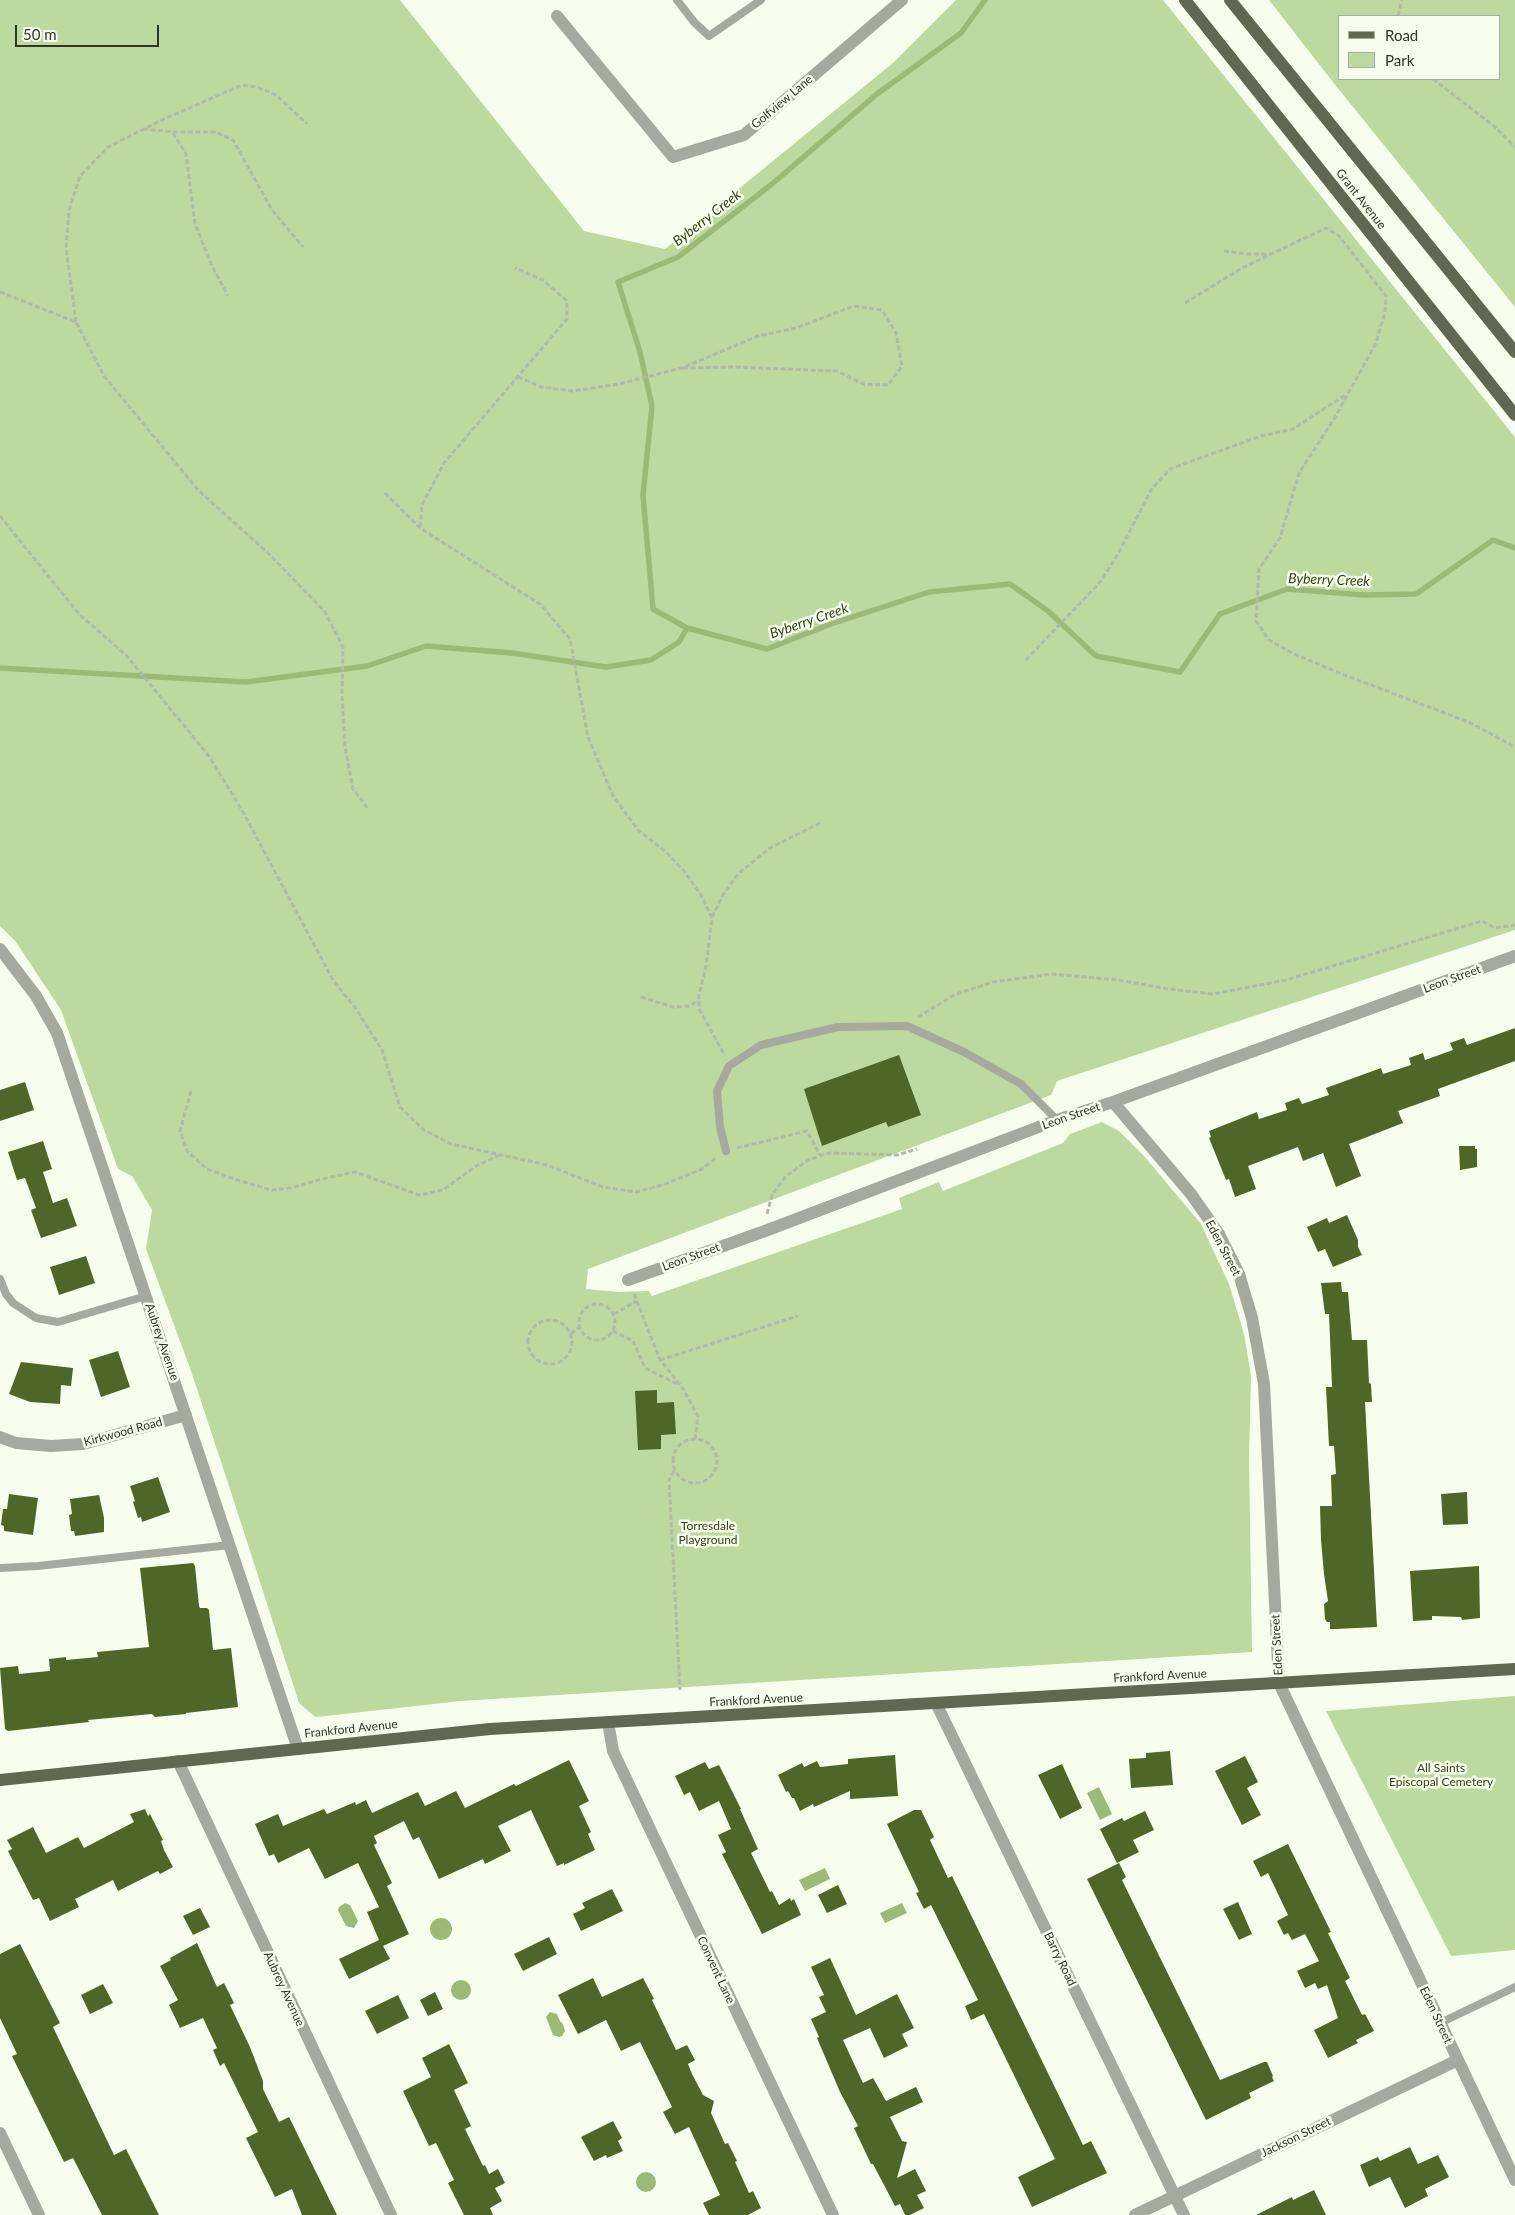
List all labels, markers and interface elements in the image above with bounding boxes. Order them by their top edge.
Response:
scale bar [18,15,161,47]
legend [1338,15,1500,80]
text: 50 m [23,25,57,43]
text: Road [1385,26,1418,44]
text: Park [1385,51,1414,69]
street label: Golfview Lane [748,72,816,132]
street label: Grant Avenue [1333,166,1389,232]
water label: Byberry Creek [670,186,744,250]
water label: Byberry Creek [1288,570,1370,590]
water label: Byberry Creek [768,600,850,642]
street label: Leon Street [1421,962,1483,996]
street label: Leon Street [1040,1099,1102,1133]
street label: Eden Street [1202,1218,1244,1278]
street label: Leon Street [660,1240,722,1274]
street label: Aubrey Avenue [142,1302,182,1382]
street label: Kirkwood Road [82,1415,164,1449]
park label: Torresdale Playground [678,1519,738,1547]
street label: Eden Street [1268,1614,1286,1676]
street label: Frankford Avenue [1113,1666,1207,1686]
street label: Frankford Avenue [709,1690,803,1710]
street label: Frankford Avenue [304,1717,398,1741]
park label: All Saints Episcopal Cemetery [1389,1761,1493,1789]
street label: Barry Road [1041,1930,1079,1988]
street label: Convent Lane [694,1934,738,2006]
street label: Aubrey Avenue [260,1949,308,2029]
street label: Eden Street [1417,1984,1455,2046]
street label: Jackson Street [1259,2114,1333,2160]

